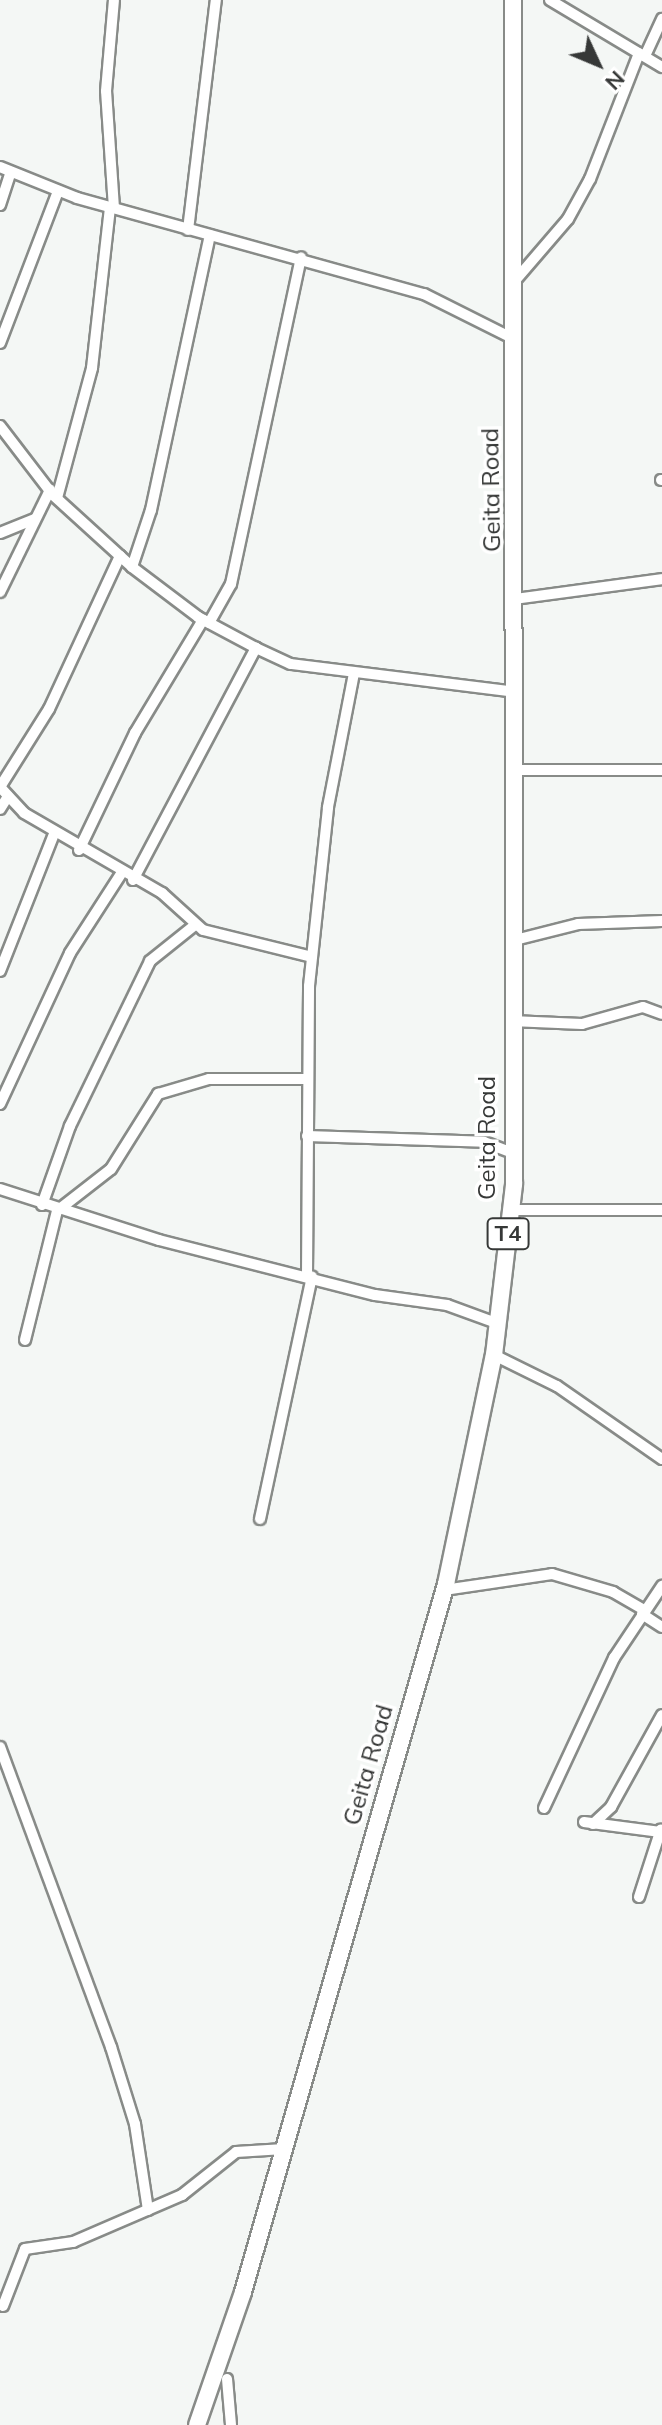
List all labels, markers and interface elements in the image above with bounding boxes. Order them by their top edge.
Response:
north arrow [558,24,638,104]
text: N [599,65,631,96]
street label: Geita Road [476,428,506,552]
street label: Geita Road [473,1076,501,1200]
road number: T4 [486,1216,530,1252]
street label: Geita Road [337,1701,399,1829]

